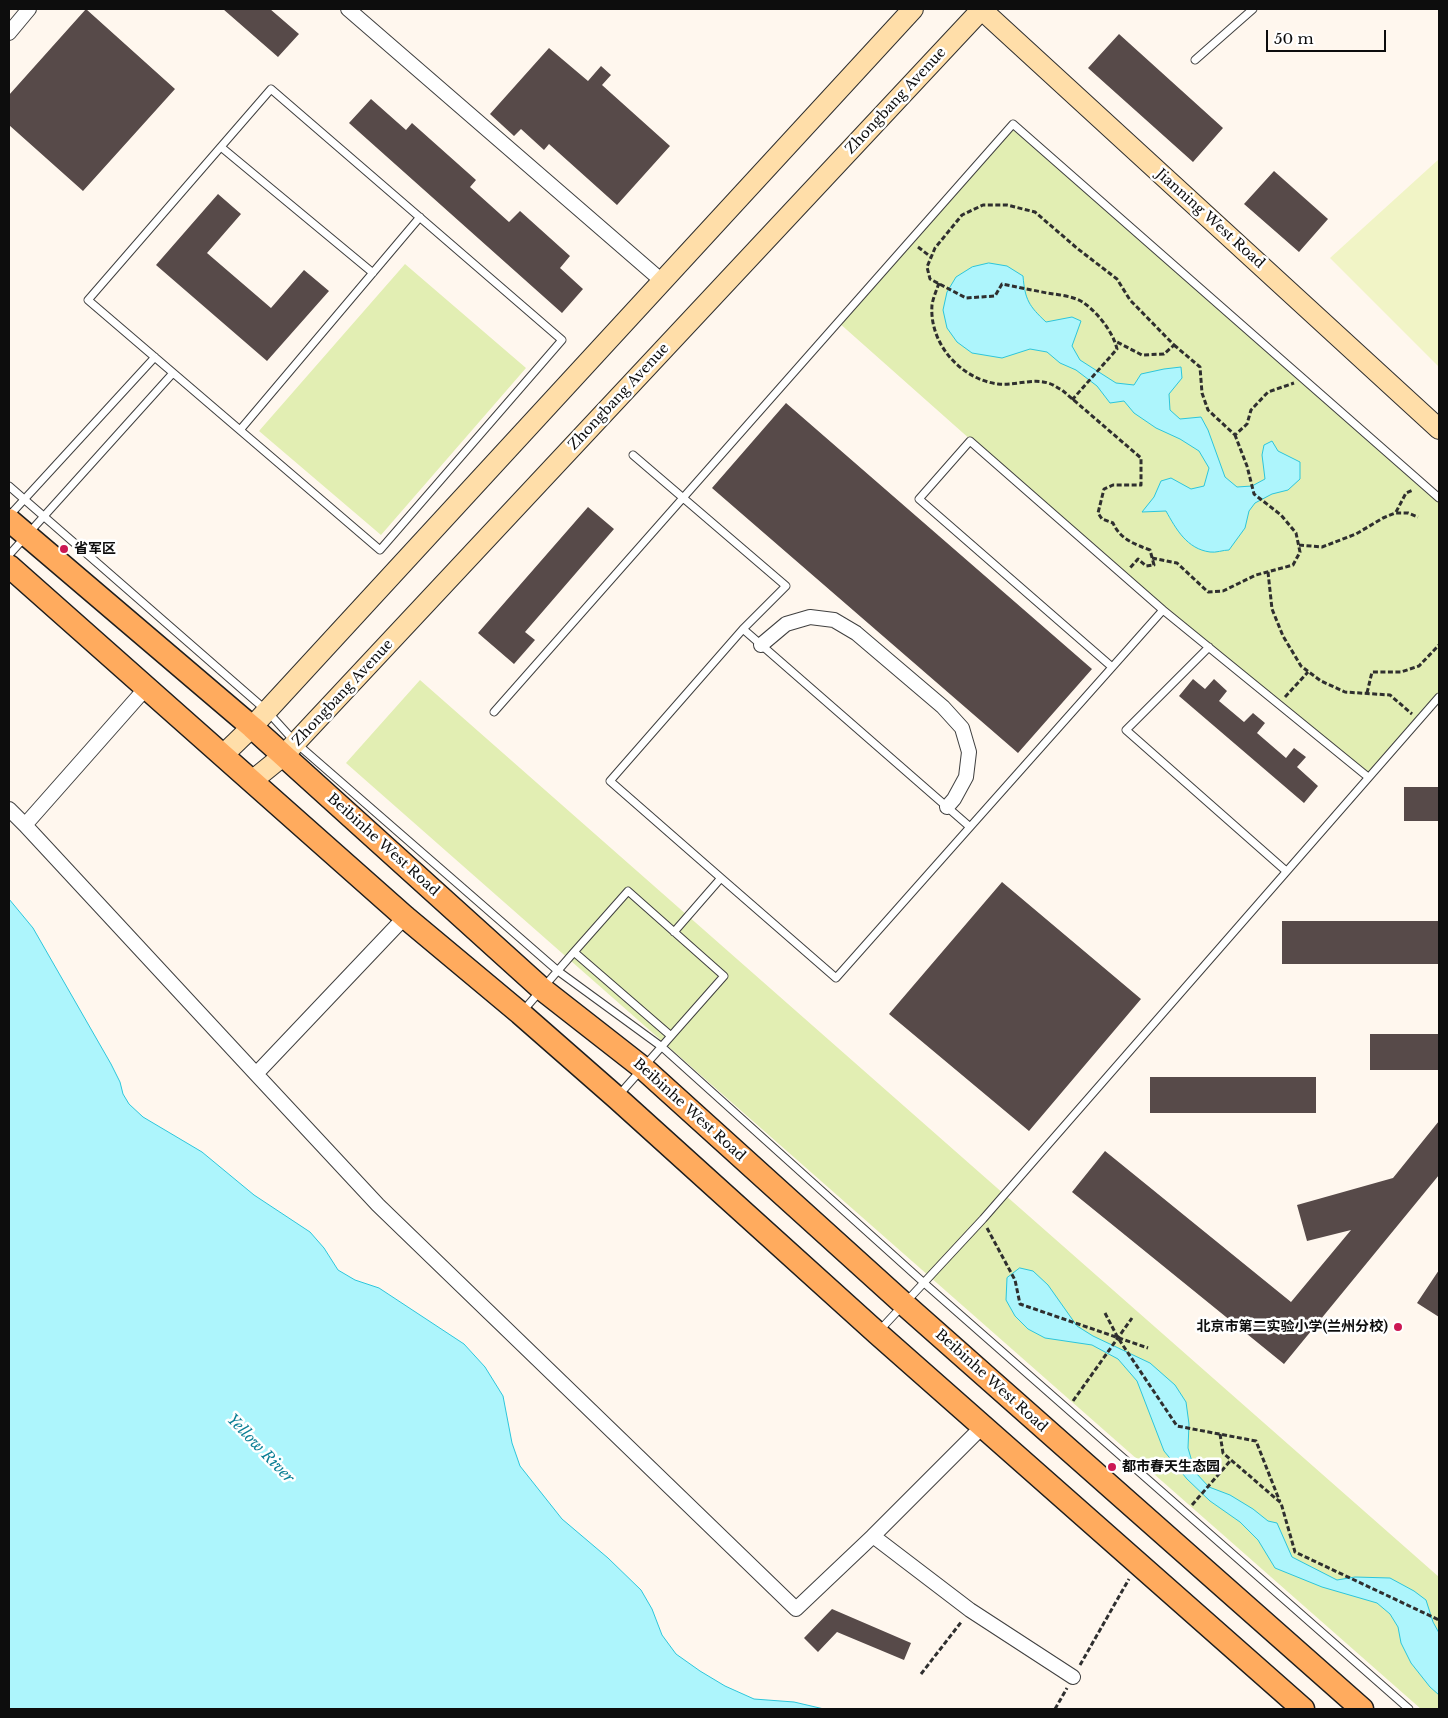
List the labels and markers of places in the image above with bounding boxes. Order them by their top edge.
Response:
place label: 省军区 [74,541,116,557]
marker: 省军区 [58,543,70,555]
place label: 北京市第二实验小学(兰州分校) [1196,1319,1388,1335]
marker: 北京市第二实验小学(兰州分校) [1392,1321,1404,1333]
place label: 都市春天生态园 [1122,1459,1220,1475]
marker: 都市春天生态园 [1106,1461,1118,1473]

